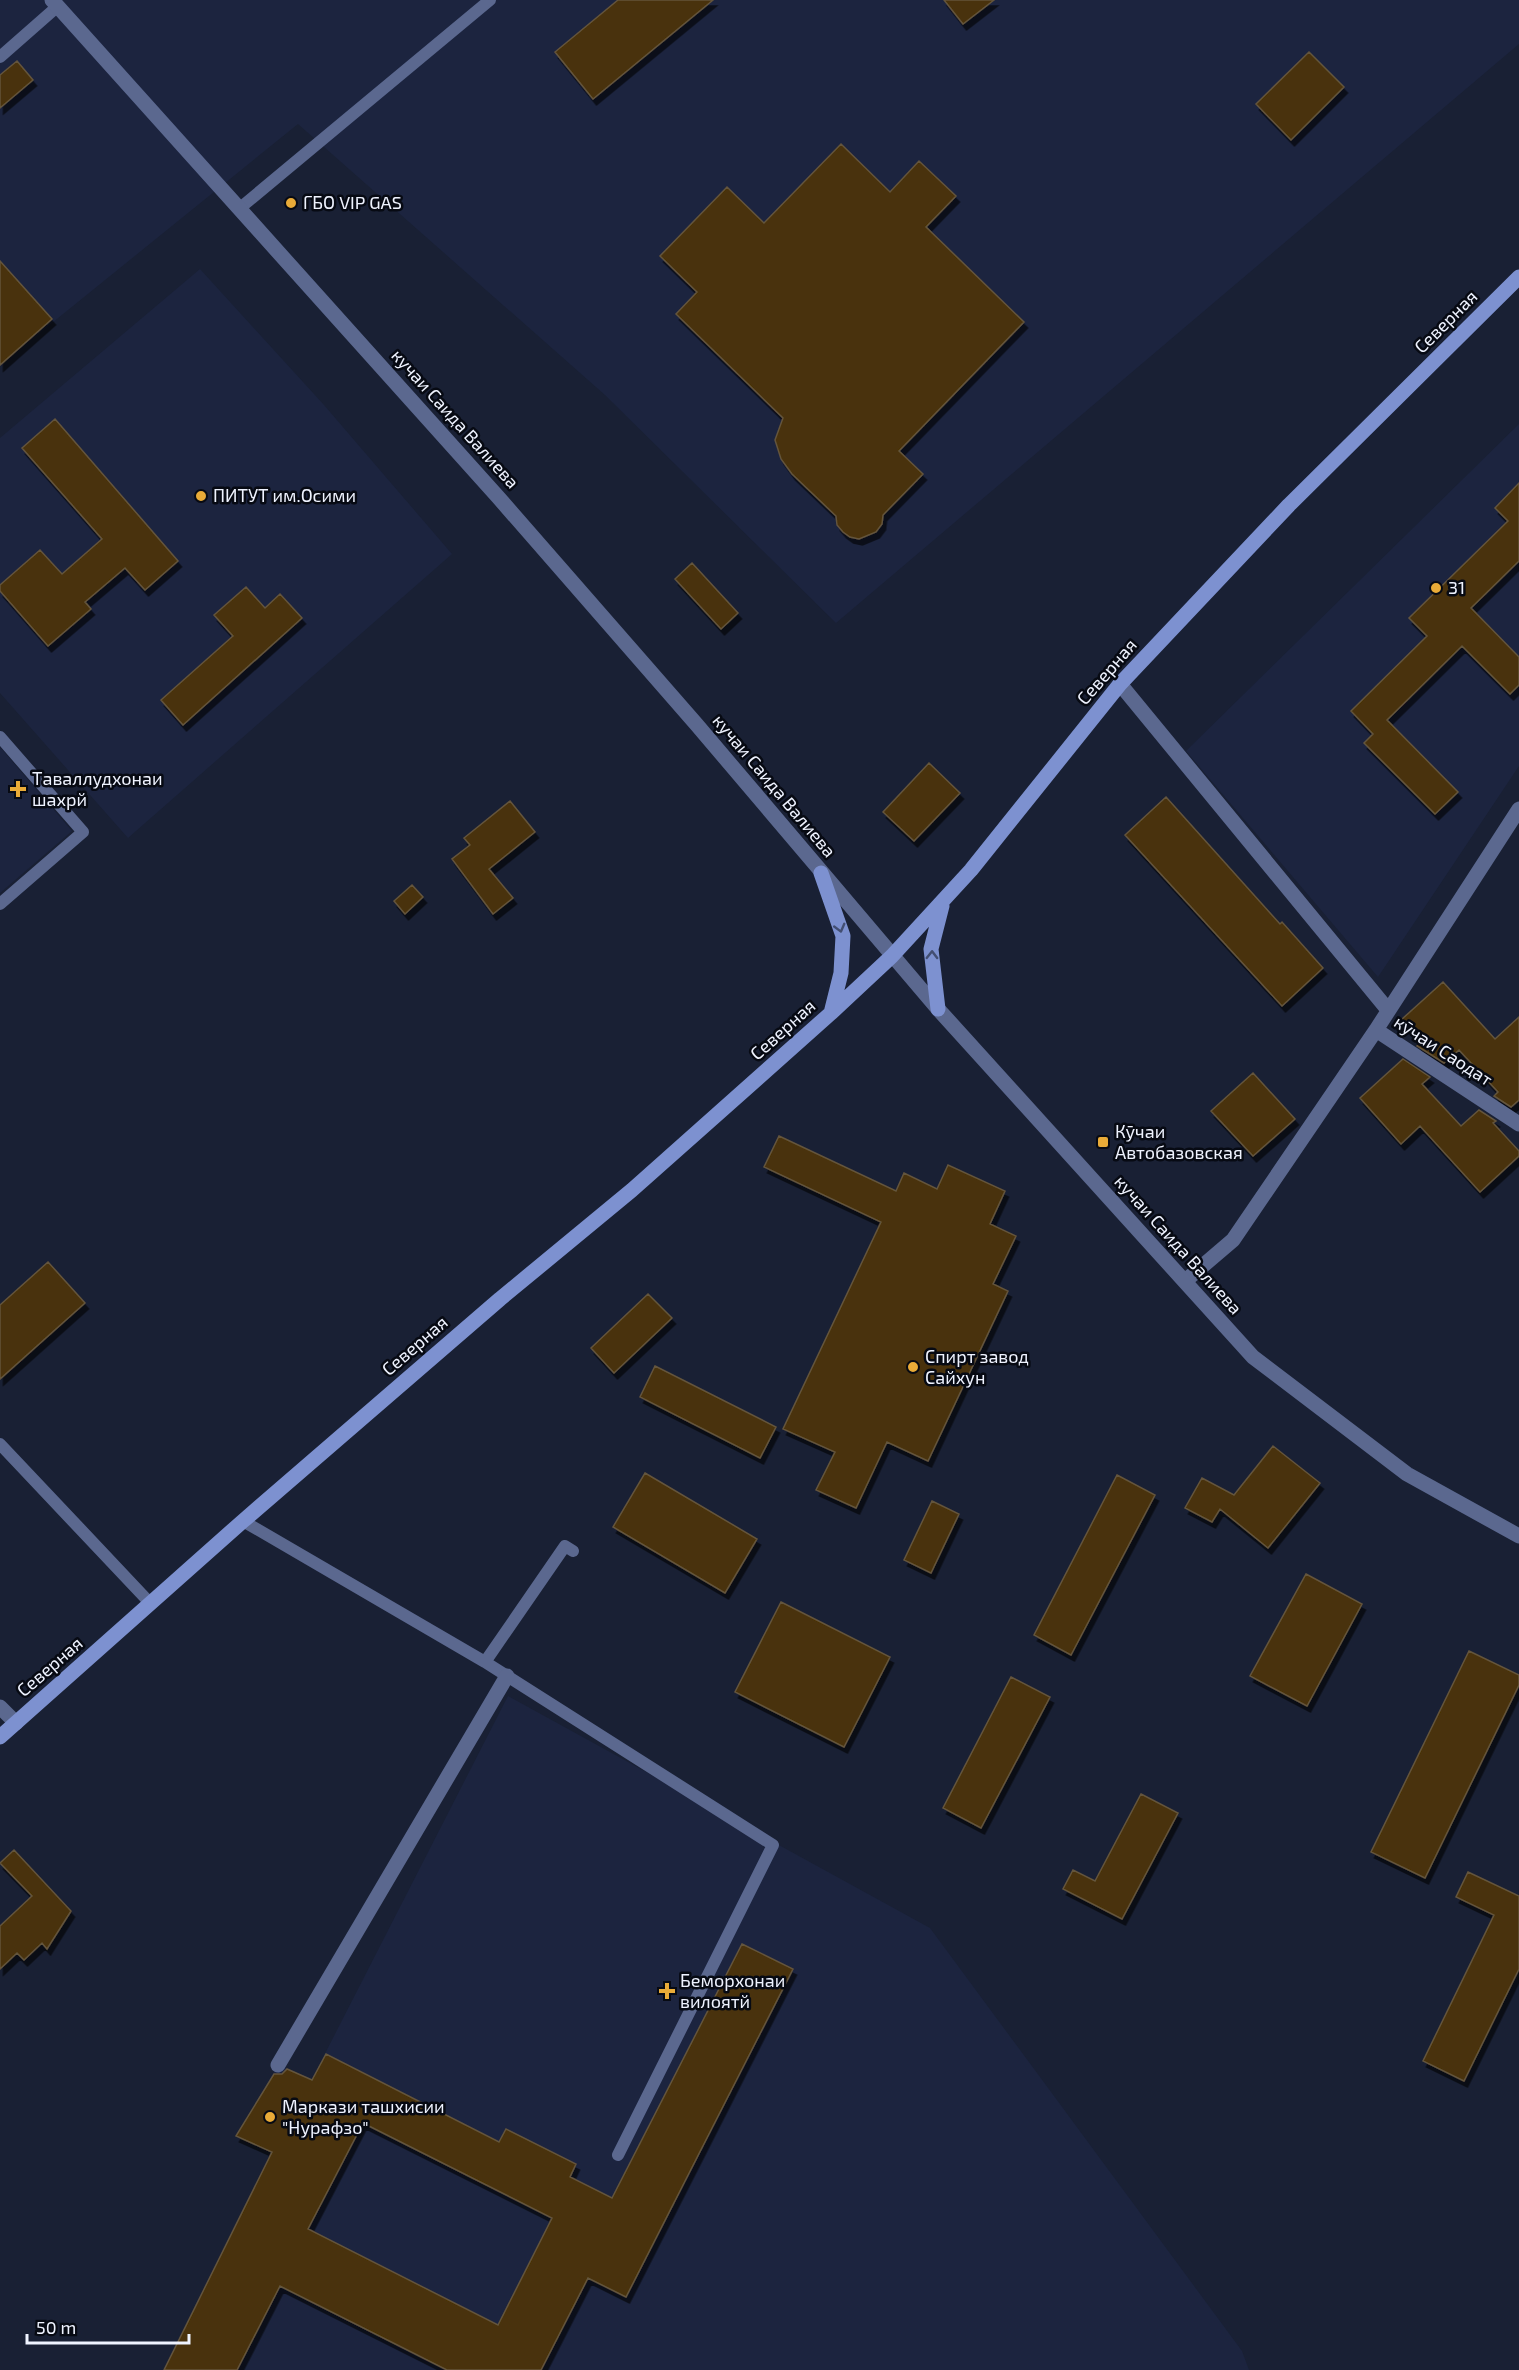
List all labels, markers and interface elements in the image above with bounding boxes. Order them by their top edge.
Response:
place label: ГБО VIP GAS [303,191,402,213]
marker: ГБО VIP GAS [284,196,298,210]
street label: Северная [1409,285,1481,357]
street label: кучаи Саида Валиева [387,344,524,493]
place label: ПИТУТ им.Осими [213,484,356,506]
marker: ПИТУТ им.Осими [194,489,208,503]
place label: 31 [1448,576,1465,598]
marker: 31 [1429,581,1443,595]
street label: Северная [1072,634,1141,709]
street label: кучаи Саида Валиева [708,709,841,861]
place label: Таваллудхонаи шахрй [32,767,163,810]
marker: Таваллудхонаи шахрй [9,780,27,798]
one-way arrow [833,922,845,933]
one-way arrow [926,950,938,959]
street label: Северная [745,994,819,1064]
street label: кӯчаи Саодат [1390,1010,1497,1090]
place label: Кӯчаи Автобазовская [1115,1120,1243,1163]
marker: Кӯчаи Автобазовская [1096,1135,1110,1149]
street label: кучаи Саида Валиева [1110,1170,1247,1319]
street label: Северная [377,1311,452,1380]
place label: Спирт завод Сайхун [925,1345,1029,1388]
marker: Спирт завод Сайхун [906,1360,920,1374]
street label: Северная [12,1632,87,1701]
place label: Беморхонаи вилоятй [680,1969,785,2012]
marker: Беморхонаи вилоятй [658,1982,676,2000]
place label: Маркази ташхисии "Нурафзо" [282,2095,445,2138]
marker: Маркази ташхисии "Нурафзо" [263,2110,277,2124]
scale bar [27,2307,189,2345]
text: 50 m [36,2316,76,2338]

